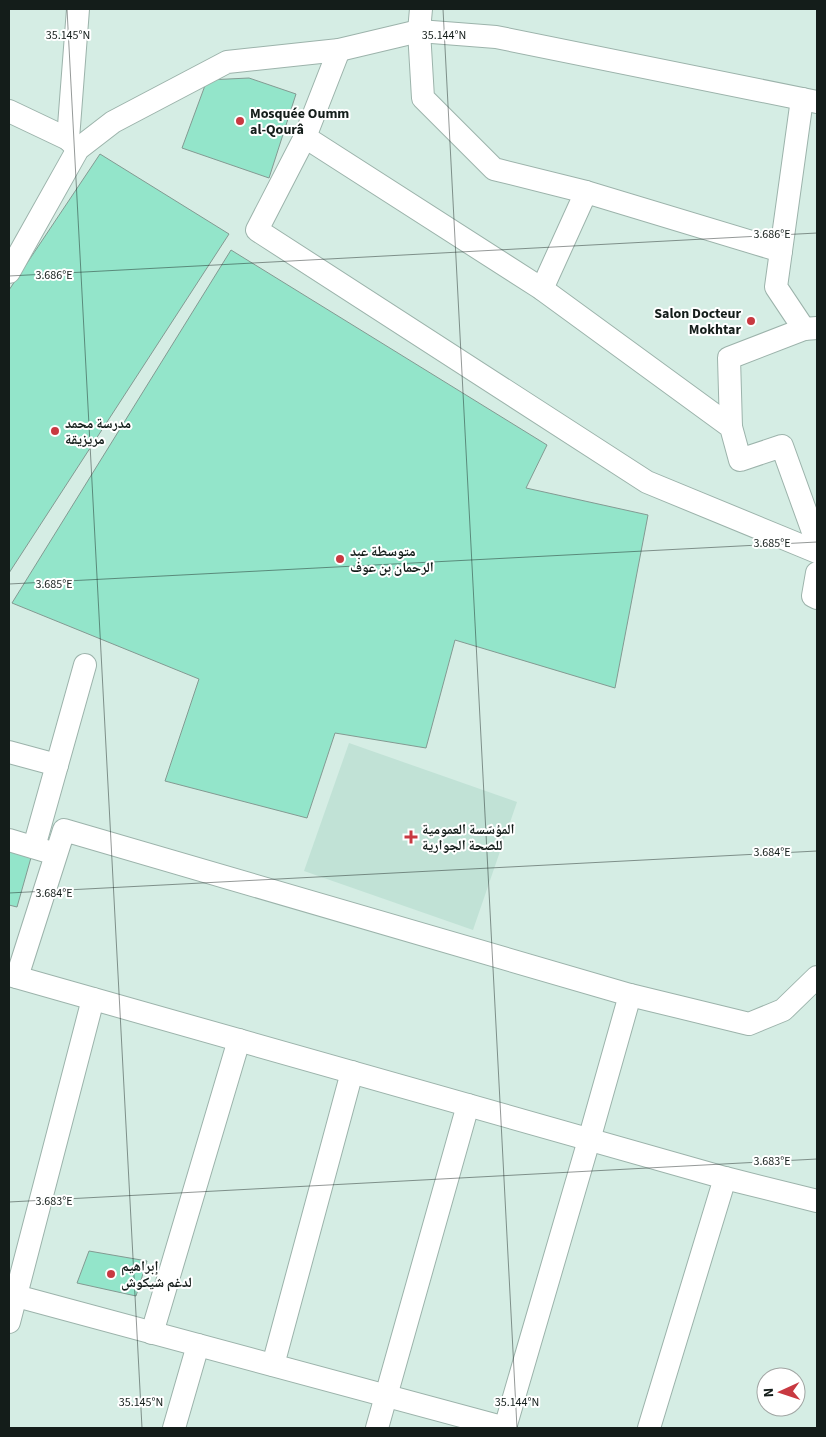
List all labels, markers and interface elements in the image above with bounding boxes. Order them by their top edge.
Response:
text: 35.145°N [46,27,90,44]
text: 35.144°N [422,27,466,44]
place label: Mosquée Oumm al-Qourâ [250,104,349,140]
marker: Mosquée Oumm al-Qourâ [234,115,246,127]
text: 3.686°E [753,226,791,243]
text: 3.686°E [35,267,73,284]
place label: Salon Docteur Mokhtar [654,304,741,340]
marker: Salon Docteur Mokhtar [745,315,757,327]
place label: مدرسة محمد مريزيقة [65,414,131,450]
marker: مدرسة محمد مريزيقة [49,425,61,437]
text: 3.685°E [753,535,791,552]
place label: متوسطة عبد الرحمان بن عوف [350,542,434,578]
marker: متوسطة عبد الرحمان بن عوف [334,553,346,565]
text: 3.685°E [35,576,73,593]
place label: المؤسّسة العمومية للصحة الجوارية [422,820,515,856]
marker: المؤسّسة العمومية للصحة الجوارية [404,830,418,844]
text: 3.684°E [753,844,791,861]
text: 3.684°E [35,885,73,902]
text: 3.683°E [753,1153,791,1170]
text: 3.683°E [35,1193,73,1210]
place label: إبراهيم لدغم شيكوش [121,1257,192,1293]
marker: إبراهيم لدغم شيكوش [105,1268,117,1280]
north arrow [756,1367,806,1417]
text: N [759,1387,779,1398]
text: 35.145°N [119,1394,163,1411]
text: 35.144°N [495,1394,539,1411]

